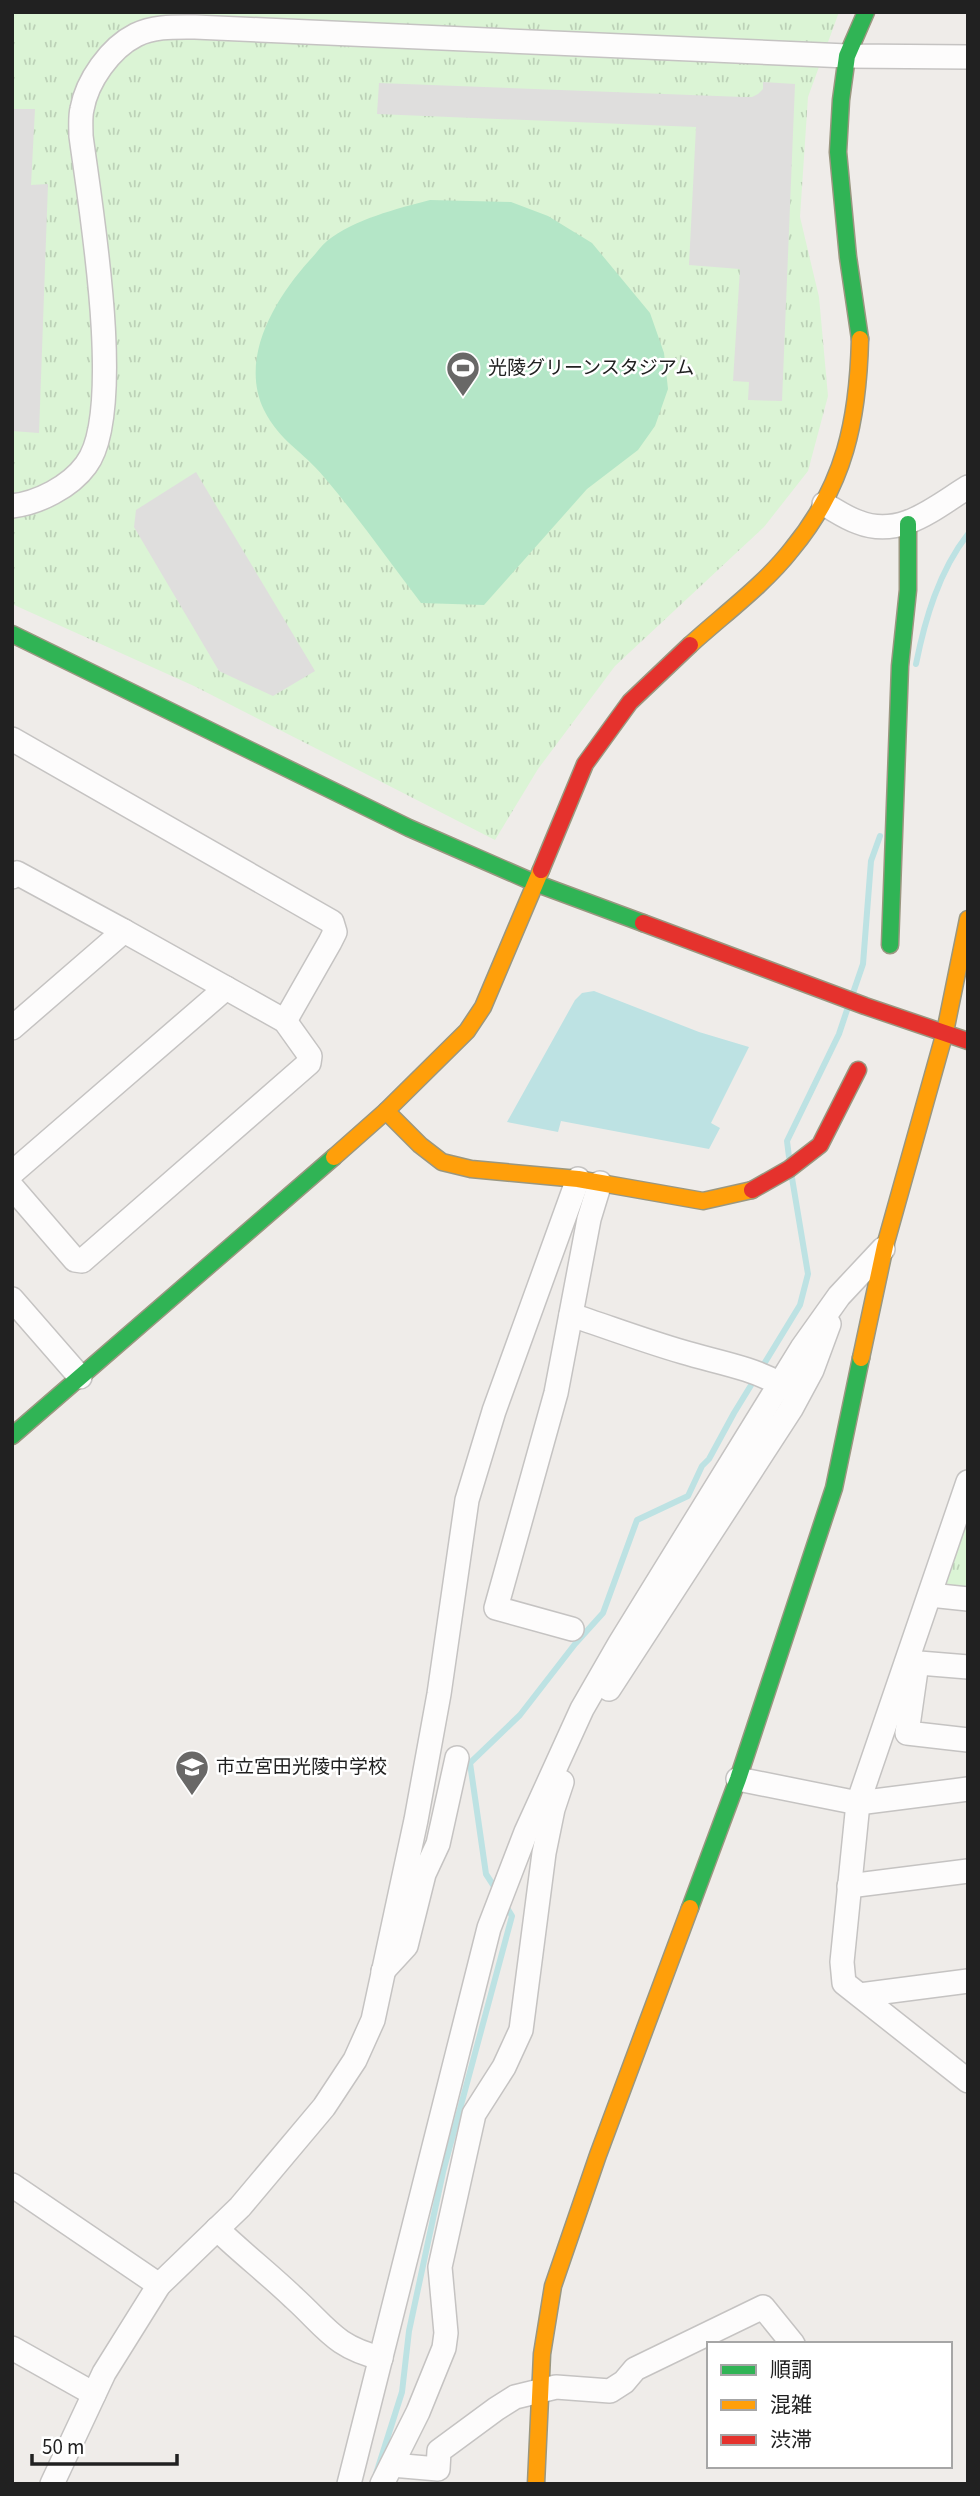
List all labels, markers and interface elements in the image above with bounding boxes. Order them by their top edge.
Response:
sports icon: 光陵グリーンスタジアム [444,349,482,398]
place label: 光陵グリーンスタジアム [488,355,694,382]
school or university icon: 市立宮田光陵中学校 [173,1748,211,1797]
place label: 市立宮田光陵中学校 [216,1754,387,1781]
legend [707,2342,952,2468]
text: 順調 [770,2355,812,2385]
text: 混雑 [770,2390,812,2420]
scale bar [32,2422,177,2466]
text: 渋滞 [770,2425,812,2455]
text: 50 m [42,2432,84,2462]

